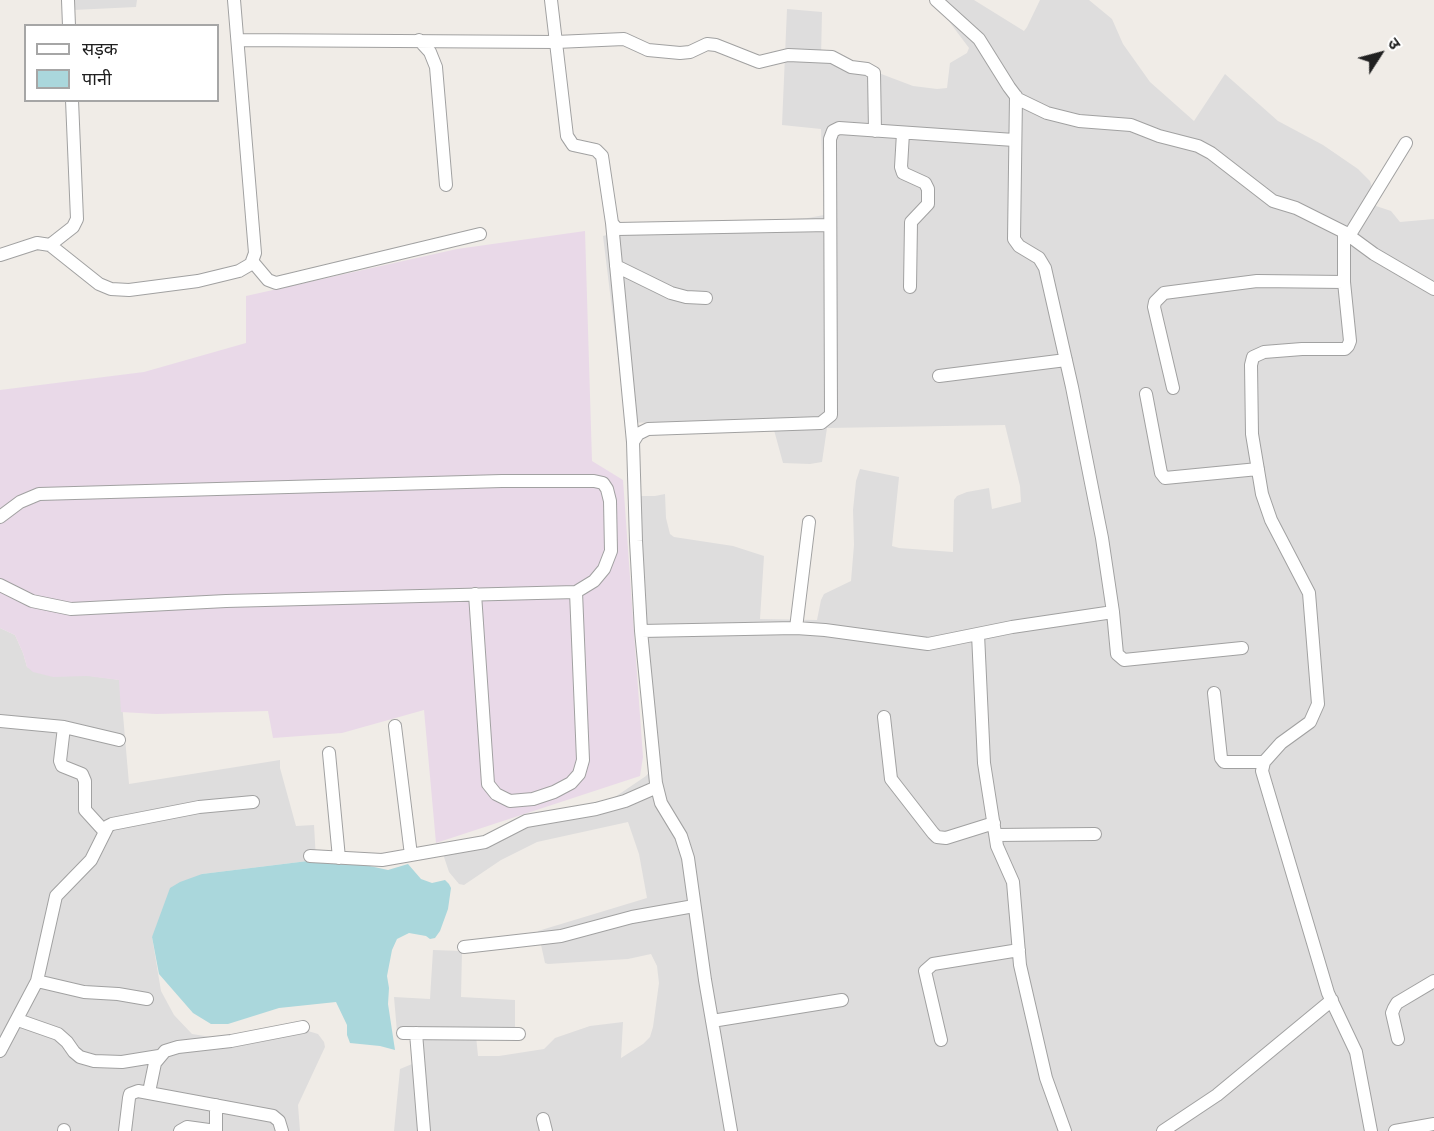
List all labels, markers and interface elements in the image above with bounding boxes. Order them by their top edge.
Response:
legend [24,24,219,102]
north arrow [1350,24,1410,84]
text: उ [1384,34,1405,53]
text: सड़क [82,37,118,60]
text: पानी [82,67,112,90]

